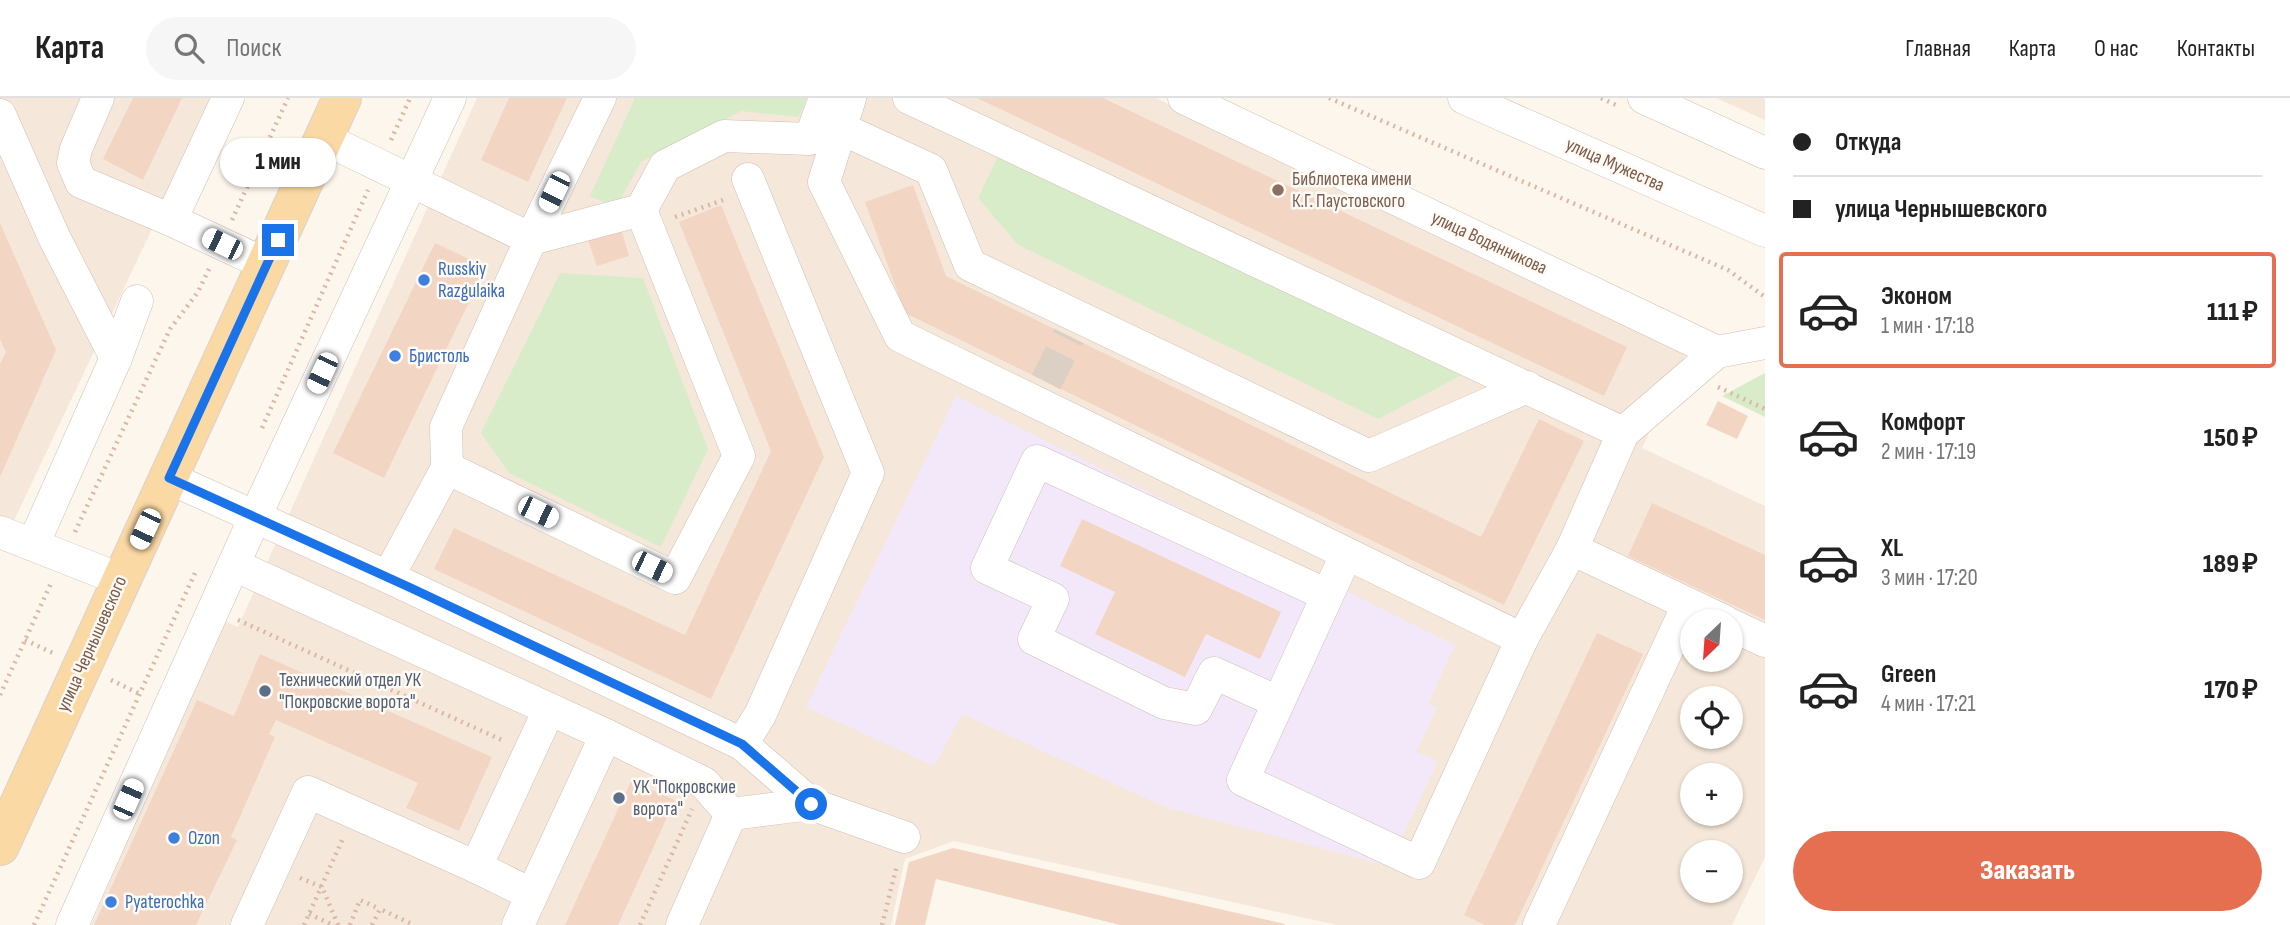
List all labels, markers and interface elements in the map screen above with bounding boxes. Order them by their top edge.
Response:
search box [146,17,636,80]
text: Карта [35,28,104,68]
icon: search [170,29,208,67]
text: Поиск [226,33,281,64]
text: Главная [1905,34,1971,63]
text: Карта [2009,34,2056,63]
text: О нас [2094,34,2139,63]
text: Контакты [2177,34,2255,63]
text: Откуда [1835,127,1901,158]
street label: улица Мужества [1562,133,1668,197]
callout: 1 мин [220,138,336,188]
text: 1 мин [255,148,301,176]
place label: Библиотека имени К.Г. Паустовского [1292,168,1412,213]
car [536,169,573,215]
marker: Библиотека имени К.Г. Паустовского [1270,182,1286,198]
text: улица Чернышевского [1835,194,2047,225]
street label: улица Водянникова [1427,206,1551,280]
route end [262,224,294,256]
car [199,225,246,263]
place label: Russkiy Razgulaika [438,258,505,303]
marker: Russkiy Razgulaika [416,272,432,288]
icon: car [1797,279,1860,342]
text: Эконом [1881,281,1952,312]
text: 111 ₽ [2207,297,2258,328]
text: 1 мин · 17:18 [1881,312,1975,340]
place label: Бристоль [409,345,470,368]
marker: Бристоль [387,348,403,364]
car [304,350,341,396]
icon: car [1797,405,1860,468]
text: Комфорт [1881,407,1965,438]
text: 150 ₽ [2204,423,2258,454]
text: 2 мин · 17:19 [1881,438,1976,466]
car [515,493,562,531]
car [127,506,164,552]
icon: car [1797,531,1860,594]
text: XL [1881,533,1903,564]
car [629,548,676,586]
text: 189 ₽ [2203,549,2258,580]
text: 3 мин · 17:20 [1881,564,1978,592]
street label: улица Чернышевского [52,573,132,715]
north arrow [1680,609,1743,672]
map controls [1680,609,1743,903]
icon: car [1797,657,1860,720]
text: Green [1881,659,1936,690]
place label: Технический отдел УК "Покровские ворота" [279,669,422,714]
text: 170 ₽ [2204,675,2258,706]
marker: Технический отдел УК "Покровские ворота" [257,683,273,699]
button: locate [1680,686,1743,749]
text: 4 мин · 17:21 [1881,690,1976,718]
button: + [1680,763,1743,826]
car [110,776,147,822]
place label: УК "Покровские ворота" [633,776,736,821]
route start [795,788,827,820]
marker: УК "Покровские ворота" [611,790,627,806]
place label: Ozon [188,827,220,850]
marker: Ozon [166,830,182,846]
button: Заказать [1793,831,2262,911]
button: − [1680,840,1743,903]
place label: Pyaterochka [125,891,204,914]
marker: Pyaterochka [103,894,119,910]

